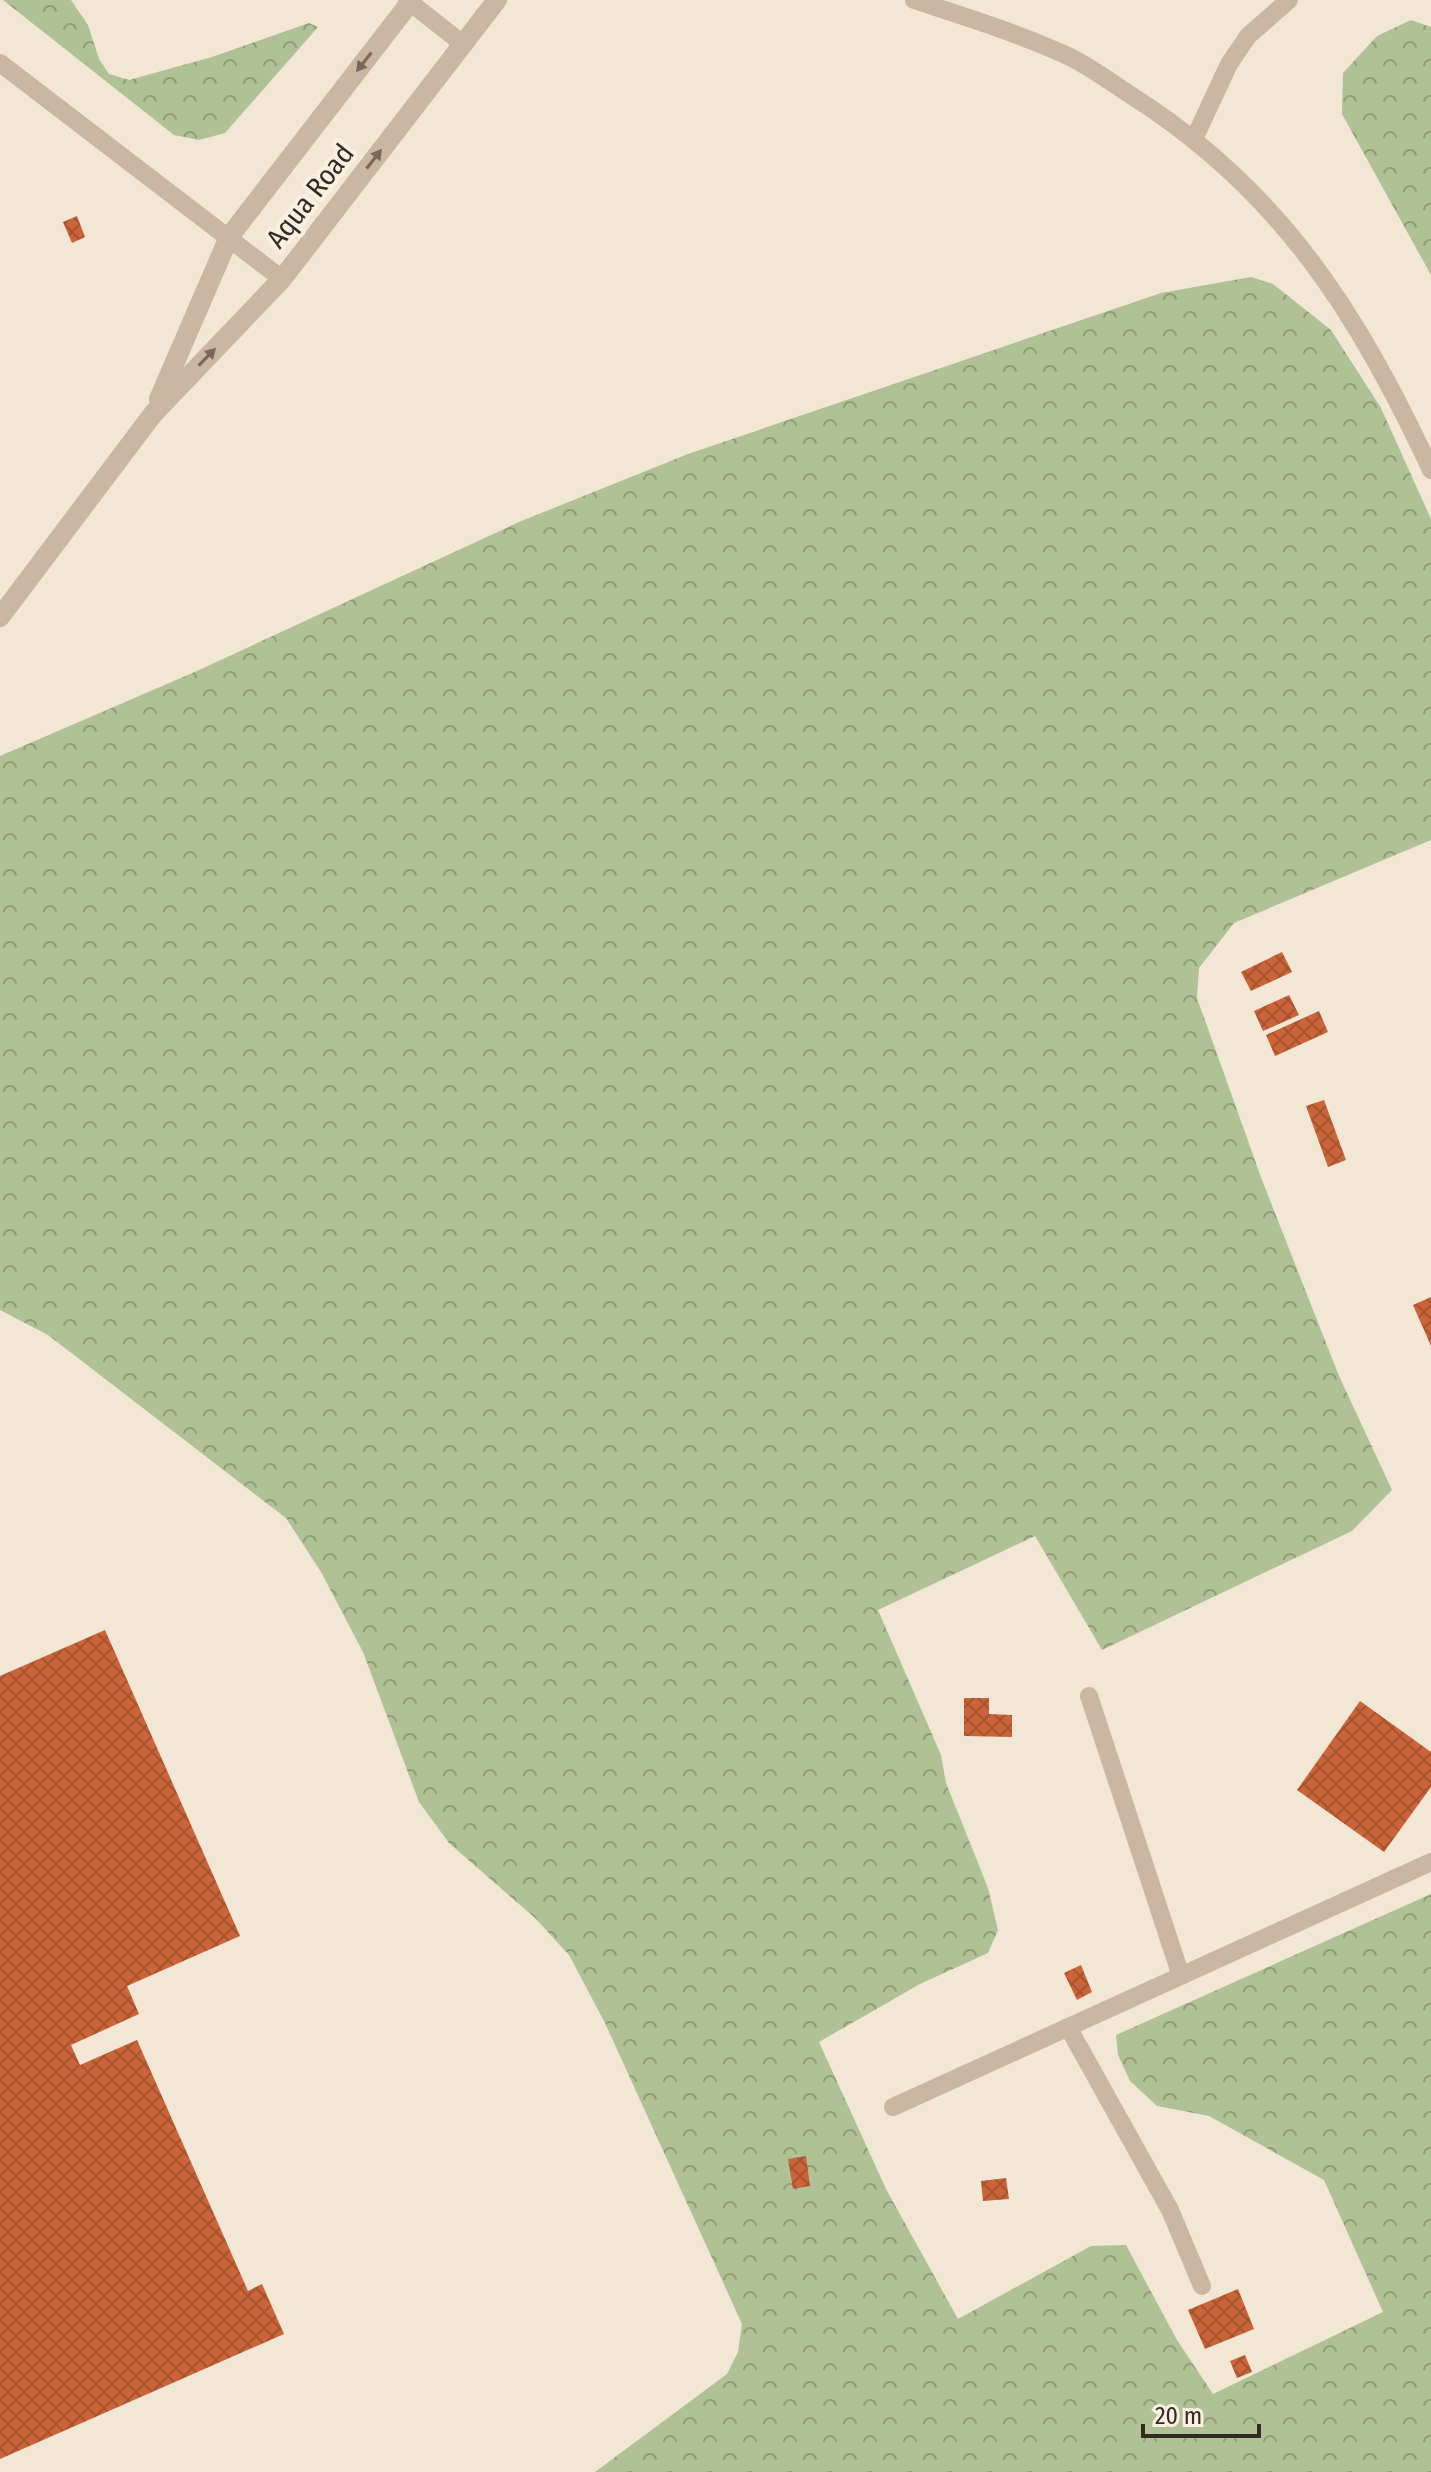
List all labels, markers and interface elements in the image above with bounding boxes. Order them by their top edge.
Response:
one-way arrow [356,52,373,72]
street label: Aqua Road [259,137,361,255]
one-way arrow [366,149,382,169]
one-way arrow [197,348,215,367]
scale bar [1143,2388,1259,2438]
text: 20 m [1155,2402,1202,2430]

